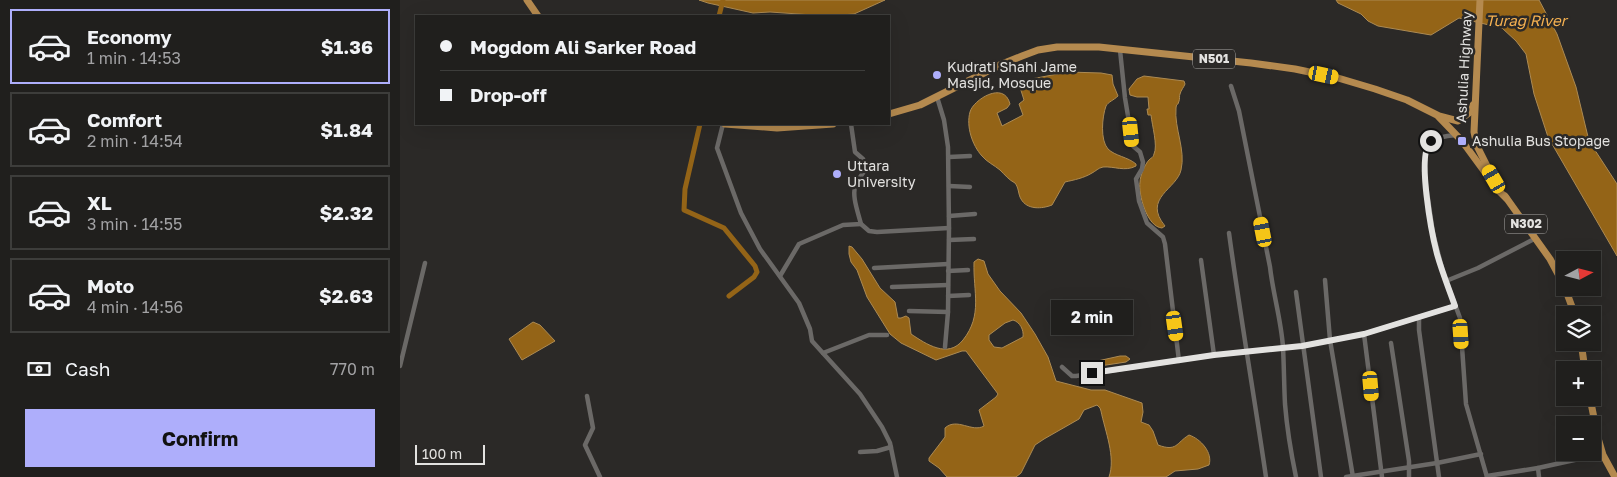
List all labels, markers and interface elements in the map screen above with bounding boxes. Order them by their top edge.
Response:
street label: Ashulia Highway [1452,11,1475,123]
water label: Turag River [1485,11,1569,30]
icon: car [27,24,72,69]
text: Economy [87,25,172,48]
text: $1.36 [321,35,373,58]
text: Mogdom Ali Sarker Road [470,35,696,58]
text: 1 min · 14:53 [87,48,181,68]
road number: N501 [1193,50,1235,68]
place label: Kudrati Shahi Jame Masjid, Mosque [947,58,1077,91]
car [1307,65,1340,85]
marker: Kudrati Shahi Jame Masjid, Mosque [931,69,943,81]
text: Drop-off [470,83,547,106]
icon: car [27,107,72,152]
text: Comfort [87,108,162,131]
car [1121,116,1140,148]
text: $1.84 [320,118,373,141]
route start [1420,130,1442,152]
text: 2 min · 14:54 [87,131,183,151]
place label: Ashulia Bus Stopage [1472,132,1610,149]
marker: Ashulia Bus Stopage [1456,135,1468,147]
place label: Uttara University [847,157,916,190]
car [1480,162,1507,196]
marker: Uttara University [831,168,843,180]
icon: car [27,190,72,235]
text: XL [87,191,112,214]
text: $2.32 [319,201,373,224]
text: 3 min · 14:55 [87,214,182,234]
road number: N302 [1505,214,1547,233]
car [1252,216,1273,248]
north arrow [1556,251,1601,296]
map controls [1556,251,1601,461]
icon: car [27,273,72,318]
text: Moto [87,274,134,297]
text: $2.63 [319,284,373,307]
text: 4 min · 14:56 [87,297,183,317]
callout: 2 min [1051,300,1133,336]
button: layers [1556,306,1601,351]
text: 2 min [1071,307,1113,327]
car [1165,310,1184,342]
car [1452,319,1469,349]
icon: cash [25,355,53,383]
text: Cash [65,357,110,380]
text: 770 m [330,359,375,379]
button: + [1556,361,1601,406]
route end [1081,362,1103,384]
car [1362,370,1379,402]
button: Confirm [25,409,375,467]
button: − [1556,416,1601,461]
scale bar [415,442,485,465]
text: 100 m [422,445,462,462]

